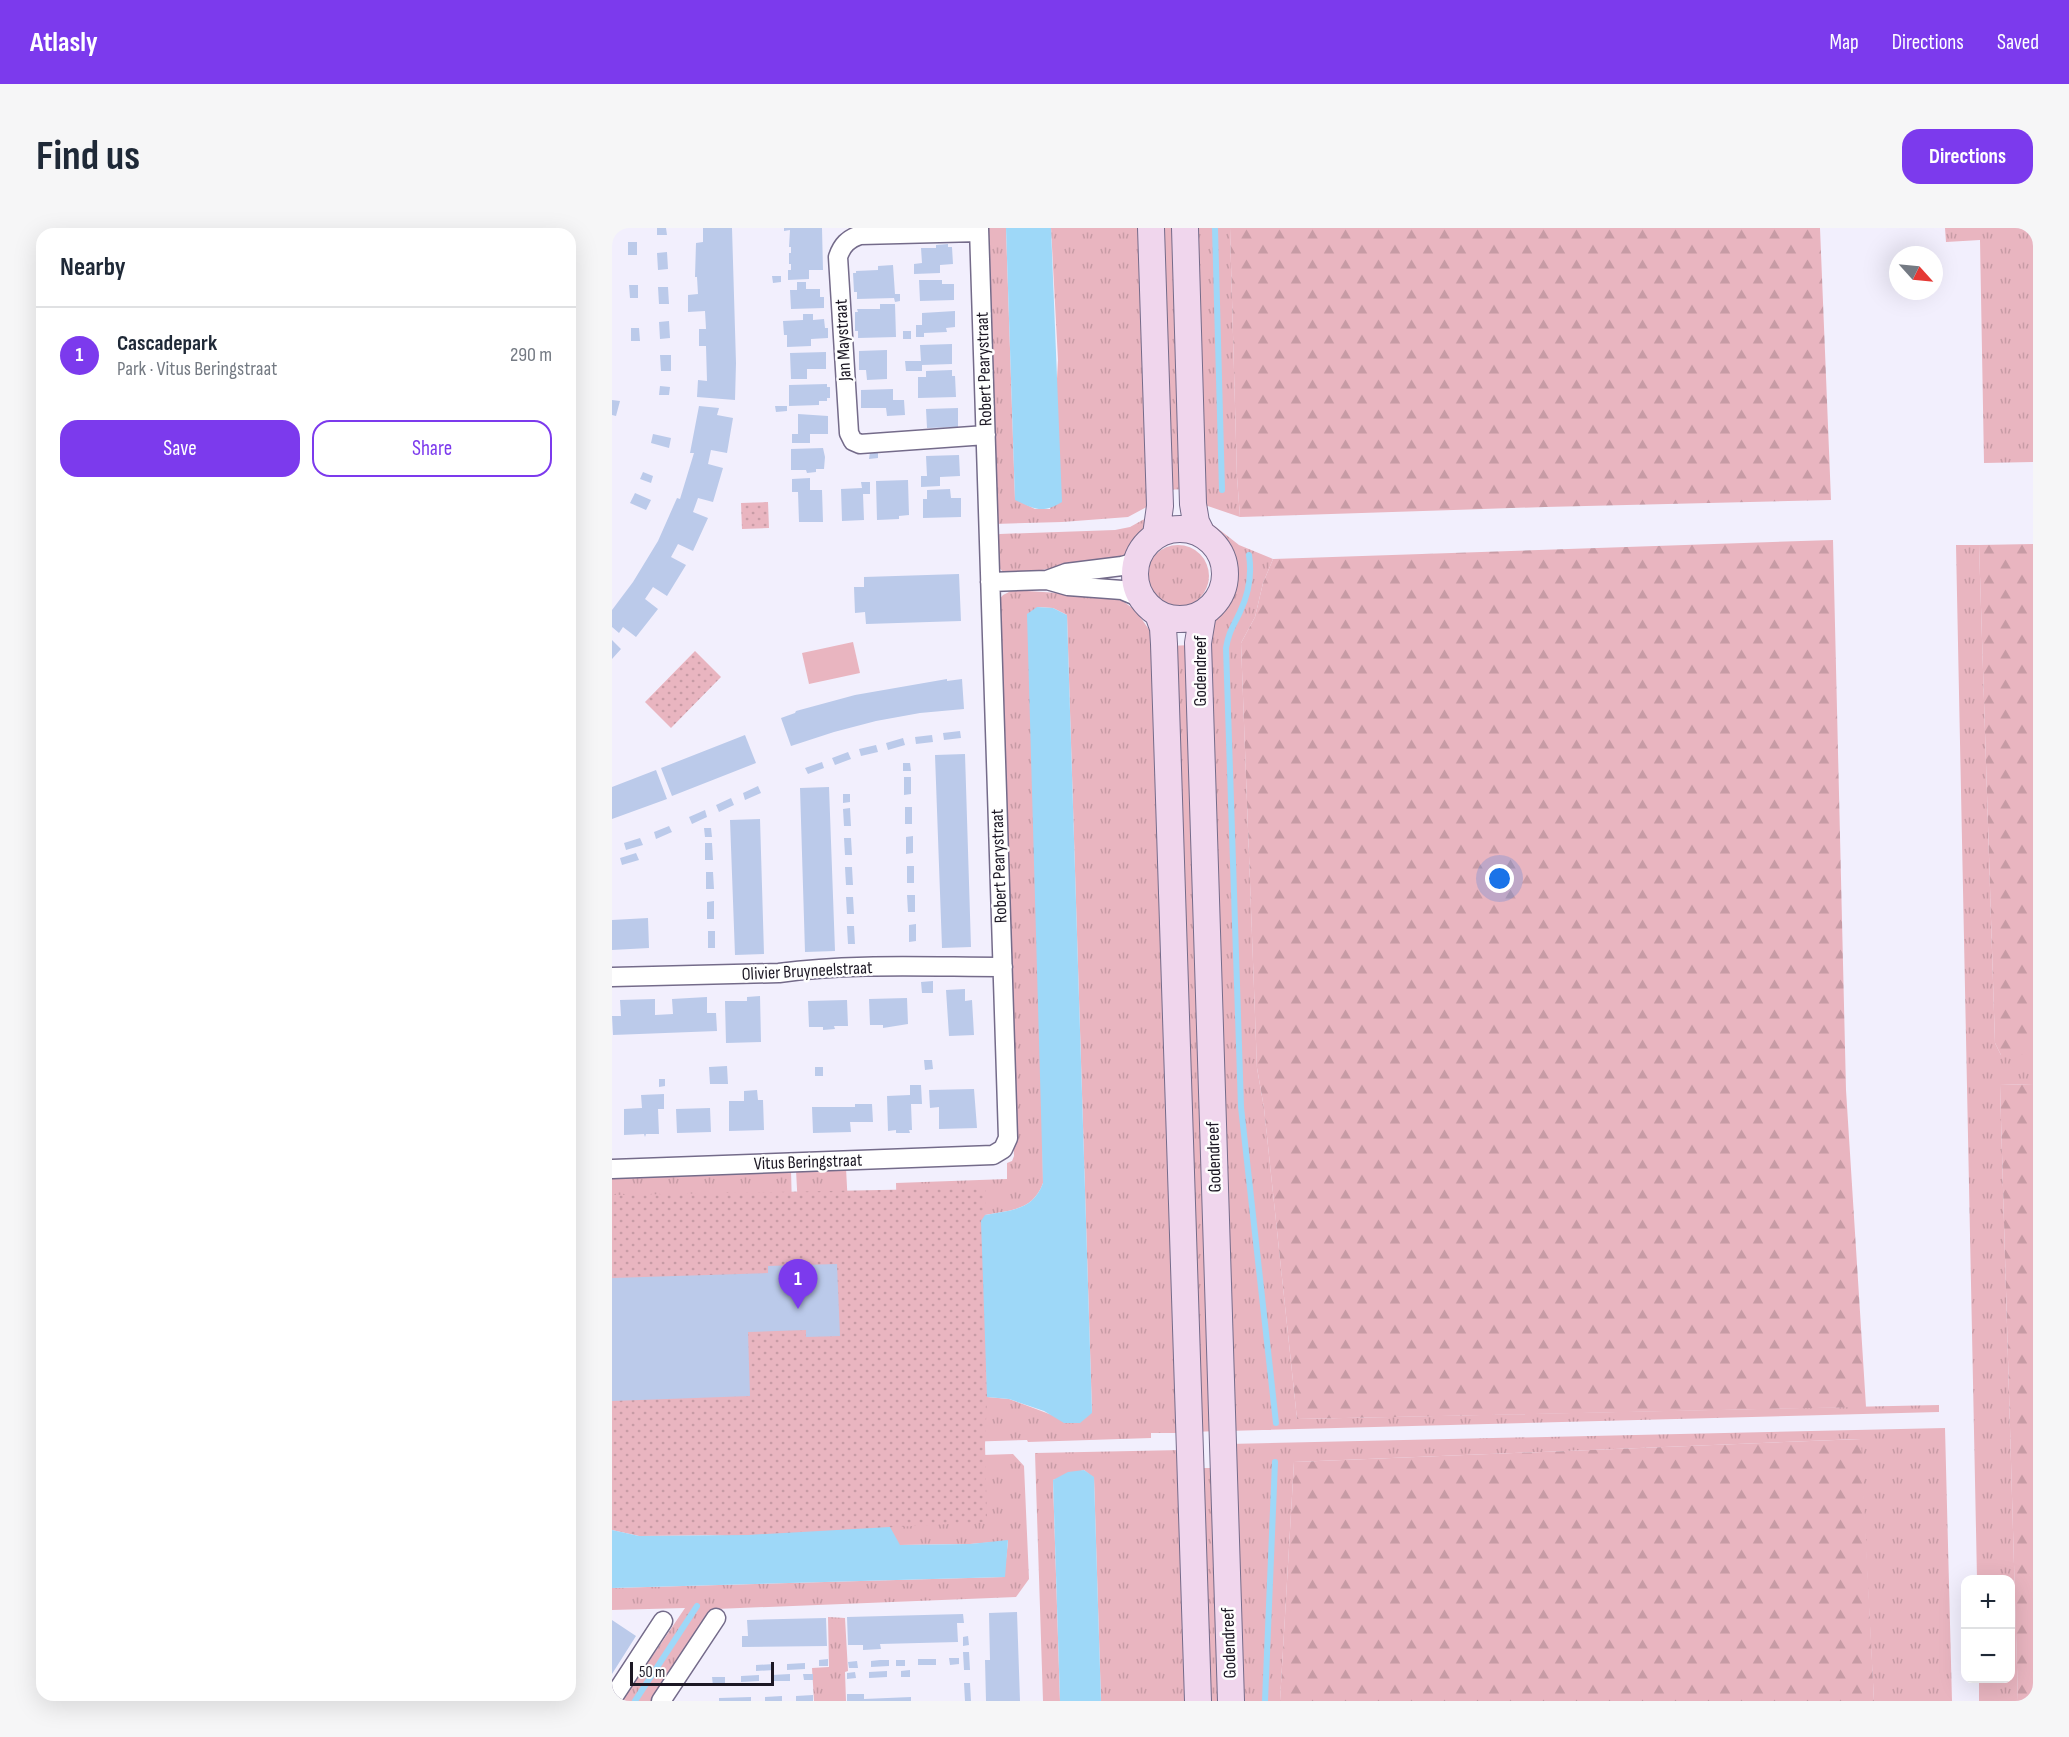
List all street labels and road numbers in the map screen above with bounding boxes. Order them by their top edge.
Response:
street label: Jan Maystraat [830,298,856,382]
street label: Robert Pearystraat [971,311,996,426]
street label: Godendreef [1190,635,1211,707]
street label: Robert Pearystraat [986,808,1011,923]
street label: Olivier Bruyneelstraat [741,957,873,985]
street label: Godendreef [1202,1120,1226,1193]
street label: Vitus Beringstraat [753,1150,863,1174]
street label: Godendreef [1217,1606,1241,1679]

